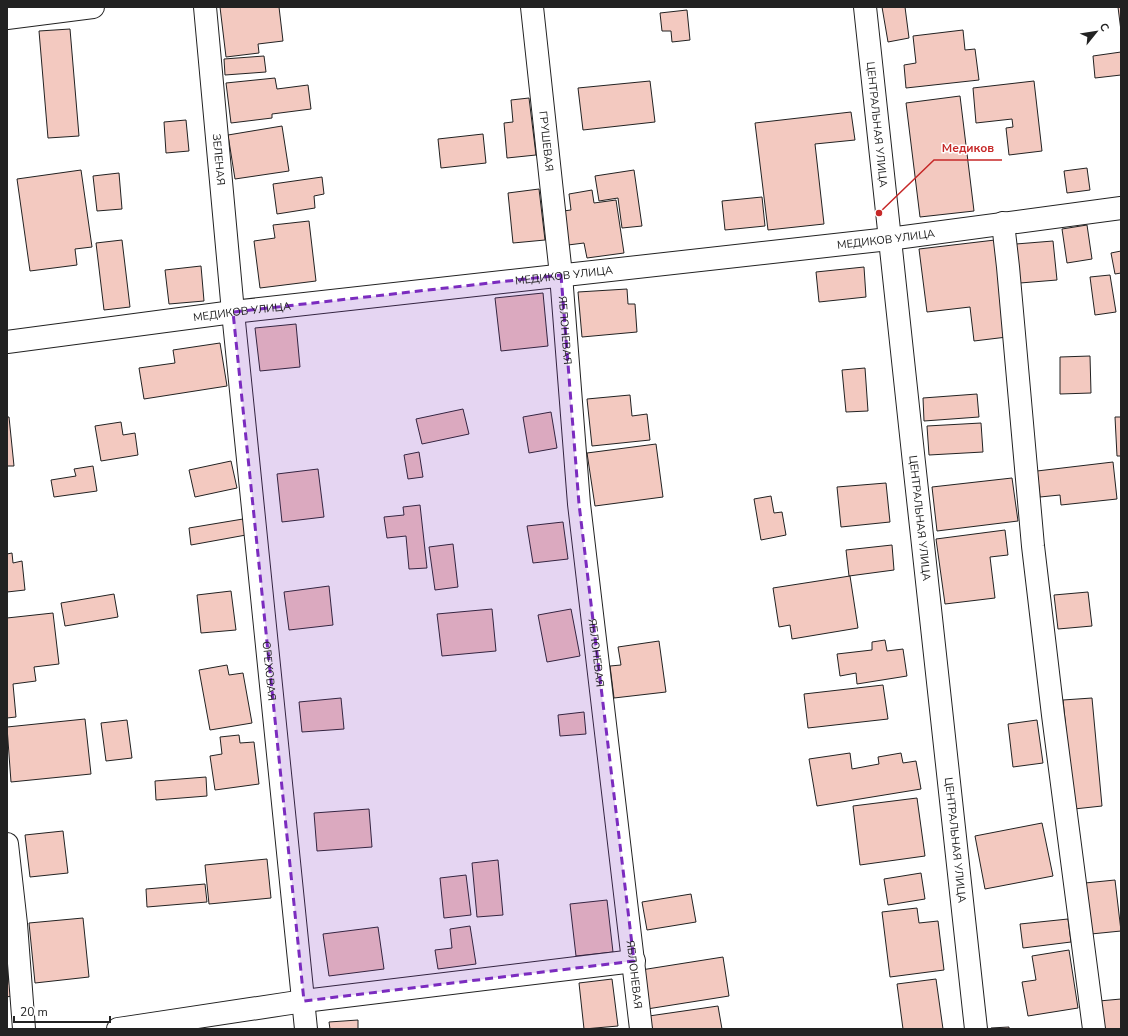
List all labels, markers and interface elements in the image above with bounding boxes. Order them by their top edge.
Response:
north arrow [1076,12,1116,52]
text: С [1096,20,1113,35]
street label: ЦЕНТРАЛЬНАЯ УЛИЦА [863,61,891,188]
street label: ГРУШЕВАЯ [536,110,557,172]
street label: ЗЕЛЕНАЯ [209,133,229,186]
callout: Медиков [934,136,1002,160]
text: Медиков [942,140,994,156]
street label: МЕДИКОВ УЛИЦА [836,225,936,252]
street label: МЕДИКОВ УЛИЦА [514,262,614,288]
street label: ЯБЛОНЕВАЯ [555,295,576,365]
street label: МЕДИКОВ УЛИЦА [192,298,292,325]
street label: ЦЕНТРАЛЬНАЯ УЛИЦА [906,454,935,582]
street label: ЯБЛОНЕВАЯ [585,618,608,688]
street label: ОРЕХОВАЯ [259,640,280,701]
street label: ЦЕНТРАЛЬНАЯ УЛИЦА [941,776,970,904]
street label: ЯБЛОНЕВАЯ [623,939,646,1009]
scale bar [14,998,110,1024]
text: 20 m [20,1004,48,1020]

